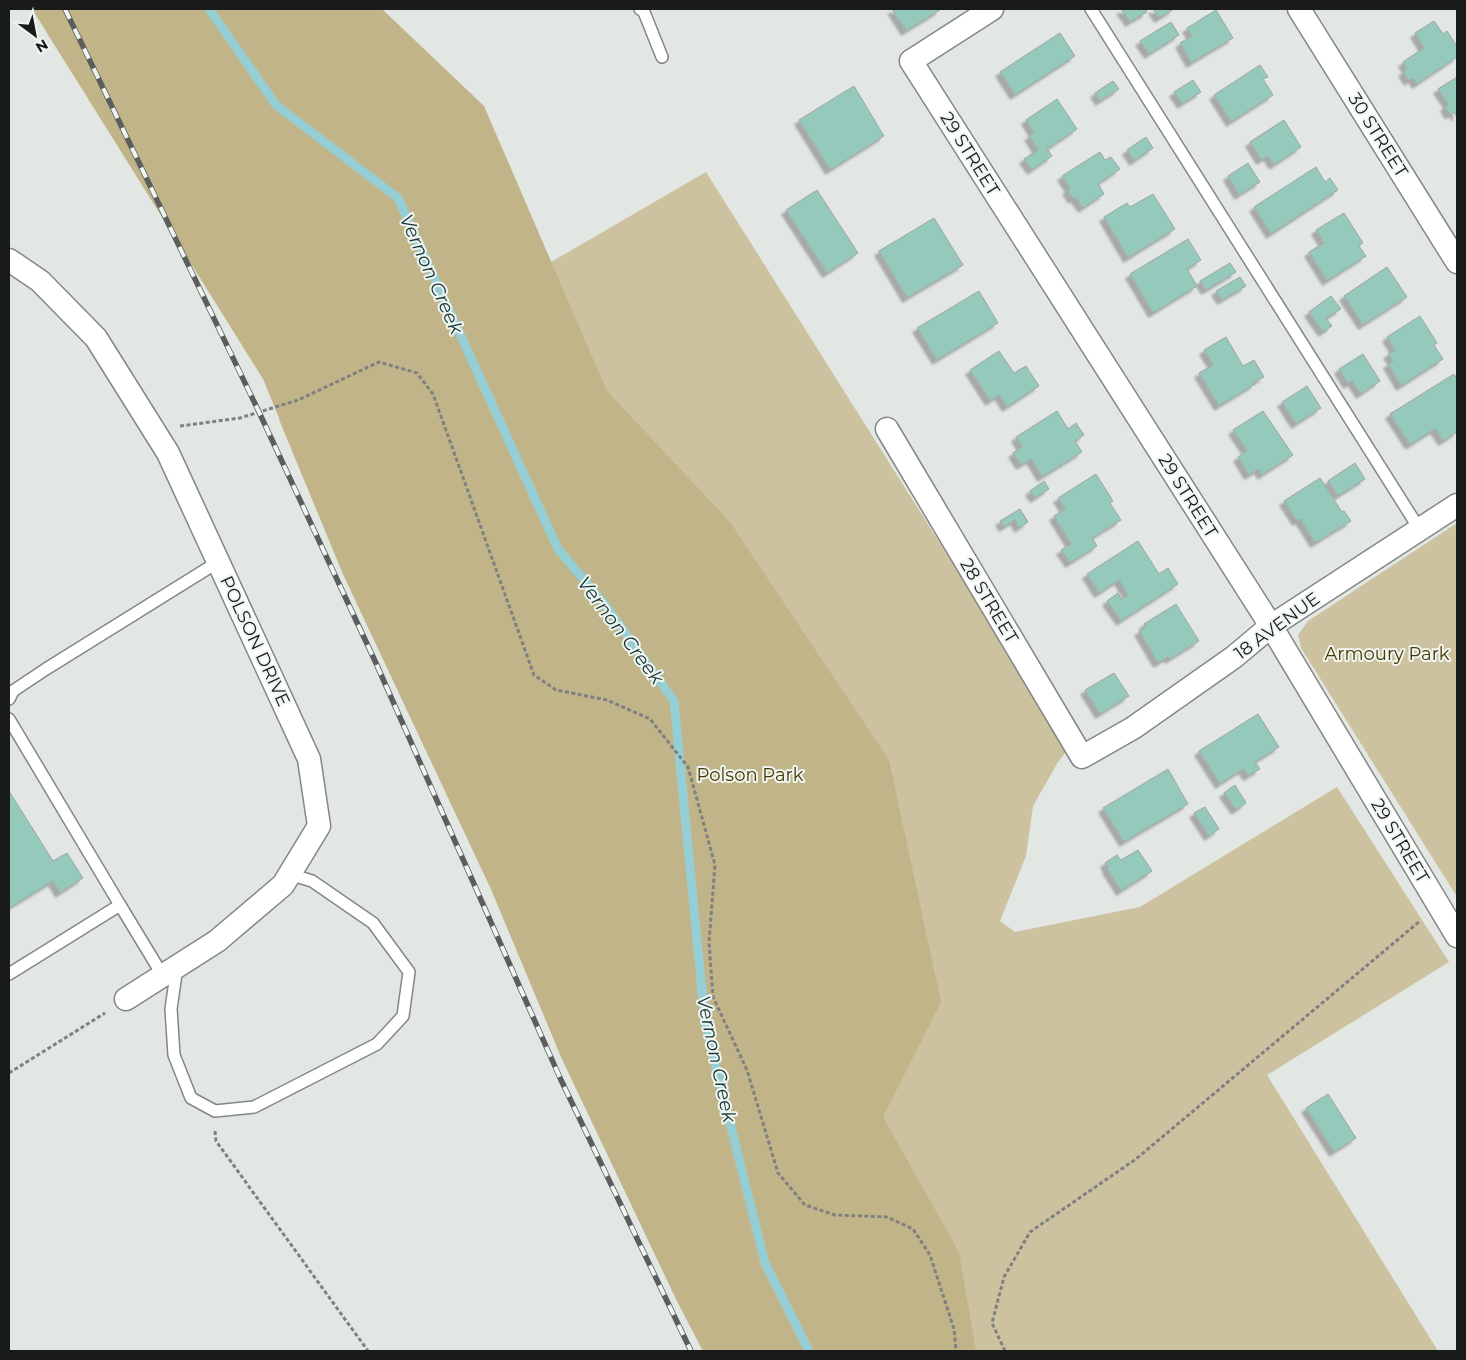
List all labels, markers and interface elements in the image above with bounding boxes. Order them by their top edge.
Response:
north arrow [10,10,60,60]
text: N [32,35,51,57]
street label: 30 STREET [1343,89,1413,182]
street label: 29 STREET [936,108,1005,200]
water label: Vernon Creek [395,211,469,338]
street label: 29 STREET [1154,450,1223,542]
street label: 28 STREET [955,555,1023,648]
street label: POLSON DRIVE [215,572,295,710]
water label: Vernon Creek [573,572,669,689]
street label: 18 AVENUE [1230,588,1324,664]
park label: Armoury Park [1324,643,1450,665]
park label: Polson Park [697,764,804,786]
street label: 29 STREET [1366,795,1434,888]
water label: Vernon Creek [692,994,741,1125]

